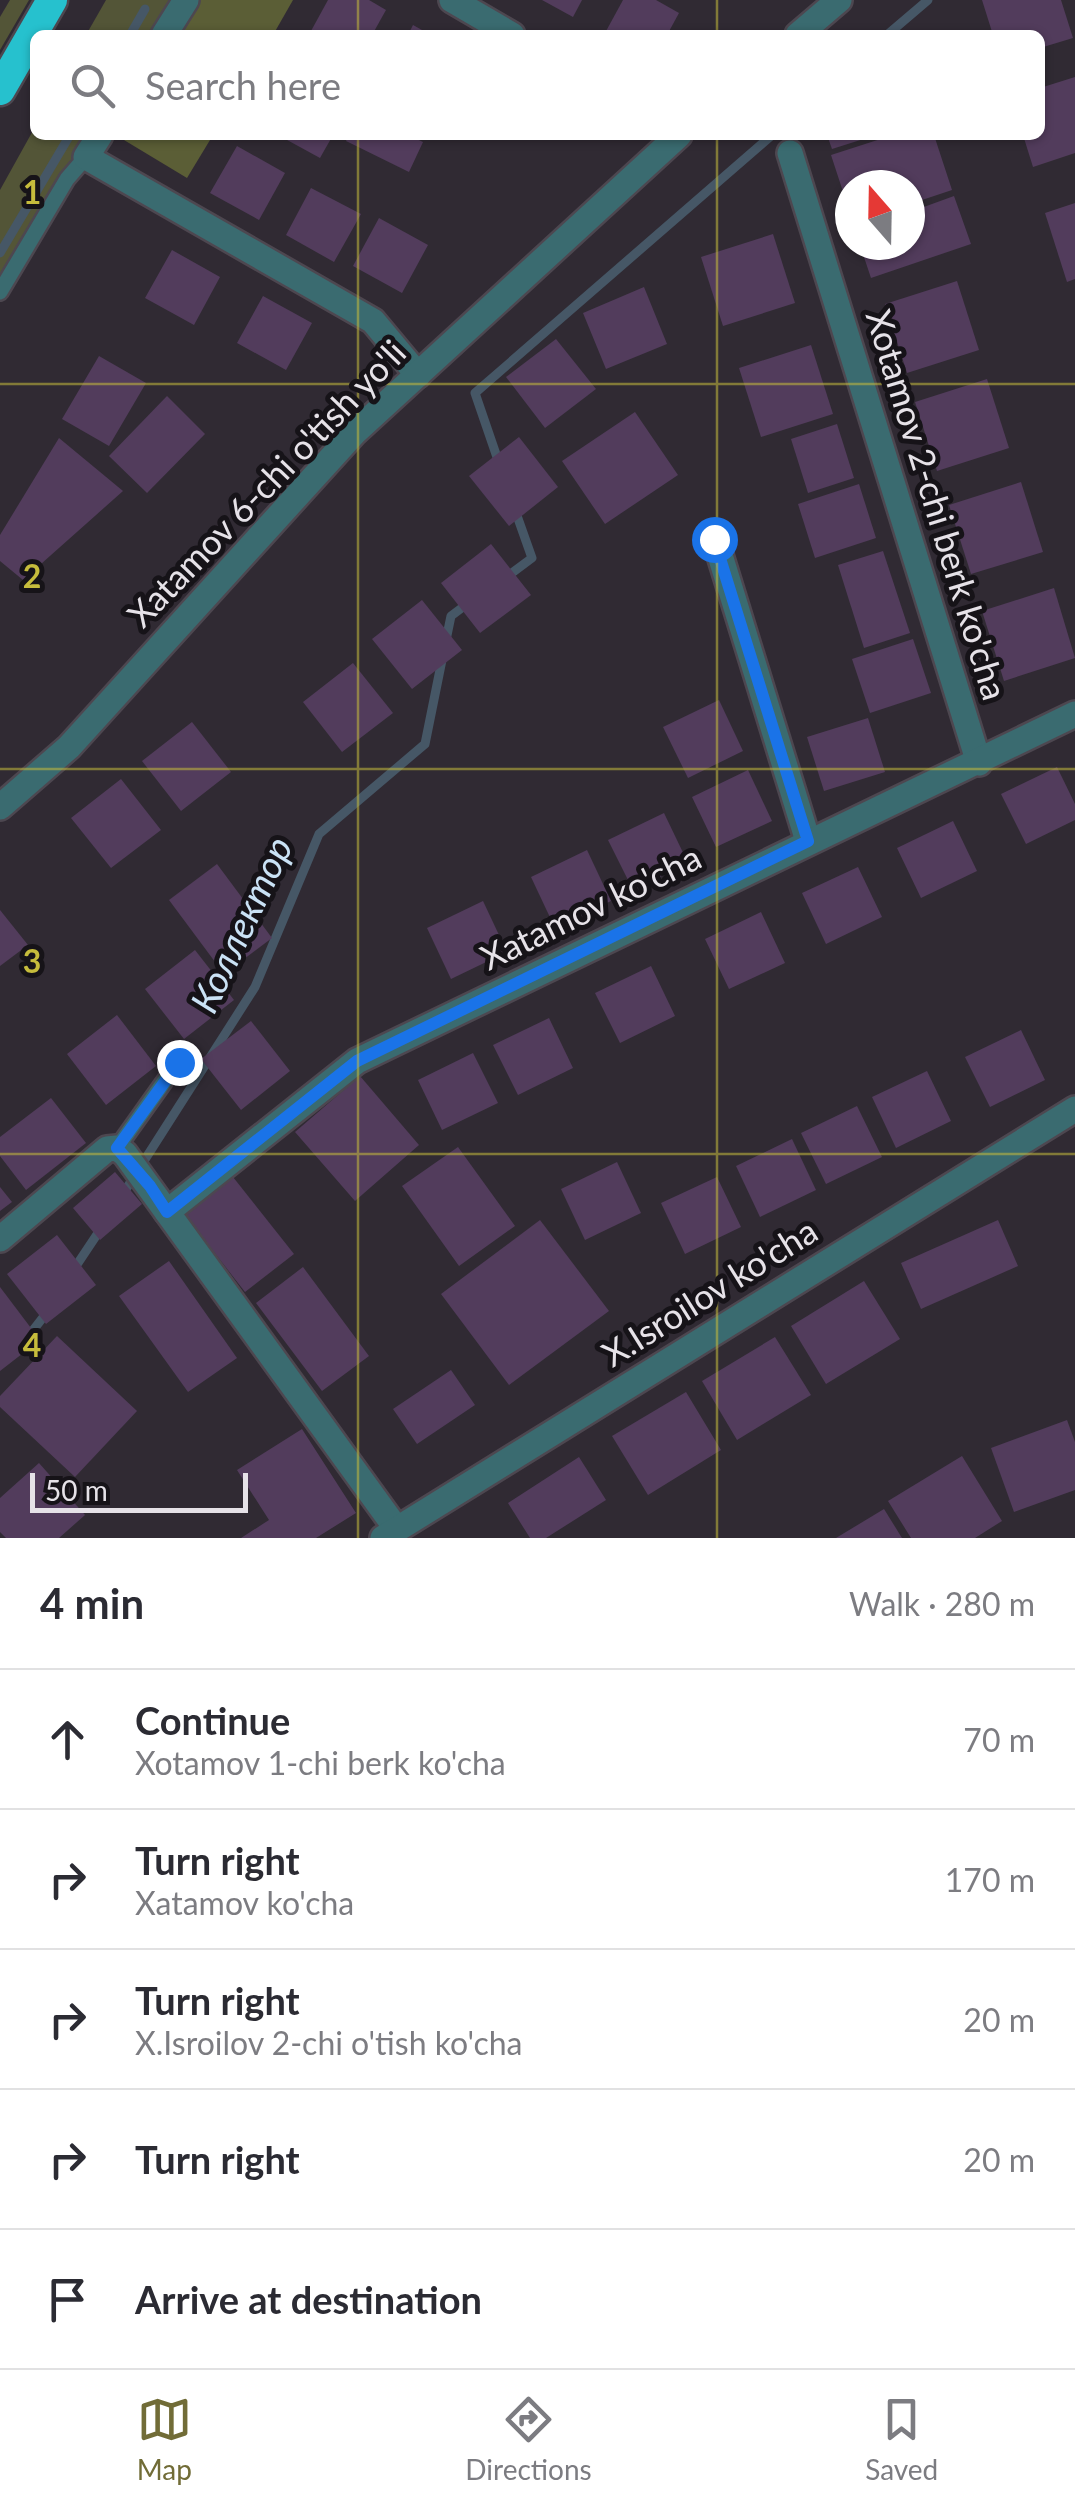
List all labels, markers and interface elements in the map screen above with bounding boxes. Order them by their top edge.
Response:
search box [30,30,1045,140]
icon: search [65,58,120,113]
text: Search here [145,62,341,108]
north arrow [835,170,925,260]
text: 1 [23,172,41,211]
street label: Xotamov 2-chi berk ko'cha [859,304,1017,704]
street label: Xatamov 6-chi o'tish yo'li [118,331,413,635]
route start [692,517,738,563]
text: 2 [23,556,41,595]
water label: Коллектор [180,829,301,1019]
street label: Xatamov ko'cha [473,835,707,978]
text: 3 [23,941,41,980]
route end [157,1040,203,1086]
street label: X.Isroilov ko'cha [594,1208,824,1374]
text: 4 [23,1325,41,1364]
scale bar [30,1468,248,1512]
text: 50 m [45,1473,108,1507]
text: 4 min [40,1578,144,1628]
text: Walk · 280 m [849,1584,1035,1623]
text: Continue [135,1697,290,1743]
icon: ahead [40,1712,95,1767]
text: 70 m [963,1720,1035,1759]
text: Xotamov 1-chi berk ko'cha [135,1743,506,1782]
text: Turn right [135,1837,300,1883]
icon: right [40,1852,95,1907]
text: 170 m [945,1860,1035,1899]
text: Xatamov ko'cha [135,1883,354,1922]
text: Turn right [135,1977,300,2023]
icon: right [40,1992,95,2047]
text: 20 m [963,2000,1035,2039]
text: X.Isroilov 2-chi o'tish ko'cha [135,2023,522,2062]
icon: right [40,2132,95,2187]
text: Turn right [135,2136,300,2182]
text: 20 m [963,2140,1035,2179]
icon: arrive [40,2272,95,2327]
text: Arrive at destination [135,2276,482,2322]
tab: Map [137,2392,192,2486]
tab: Directions [465,2392,592,2486]
tab: Saved [865,2392,938,2486]

